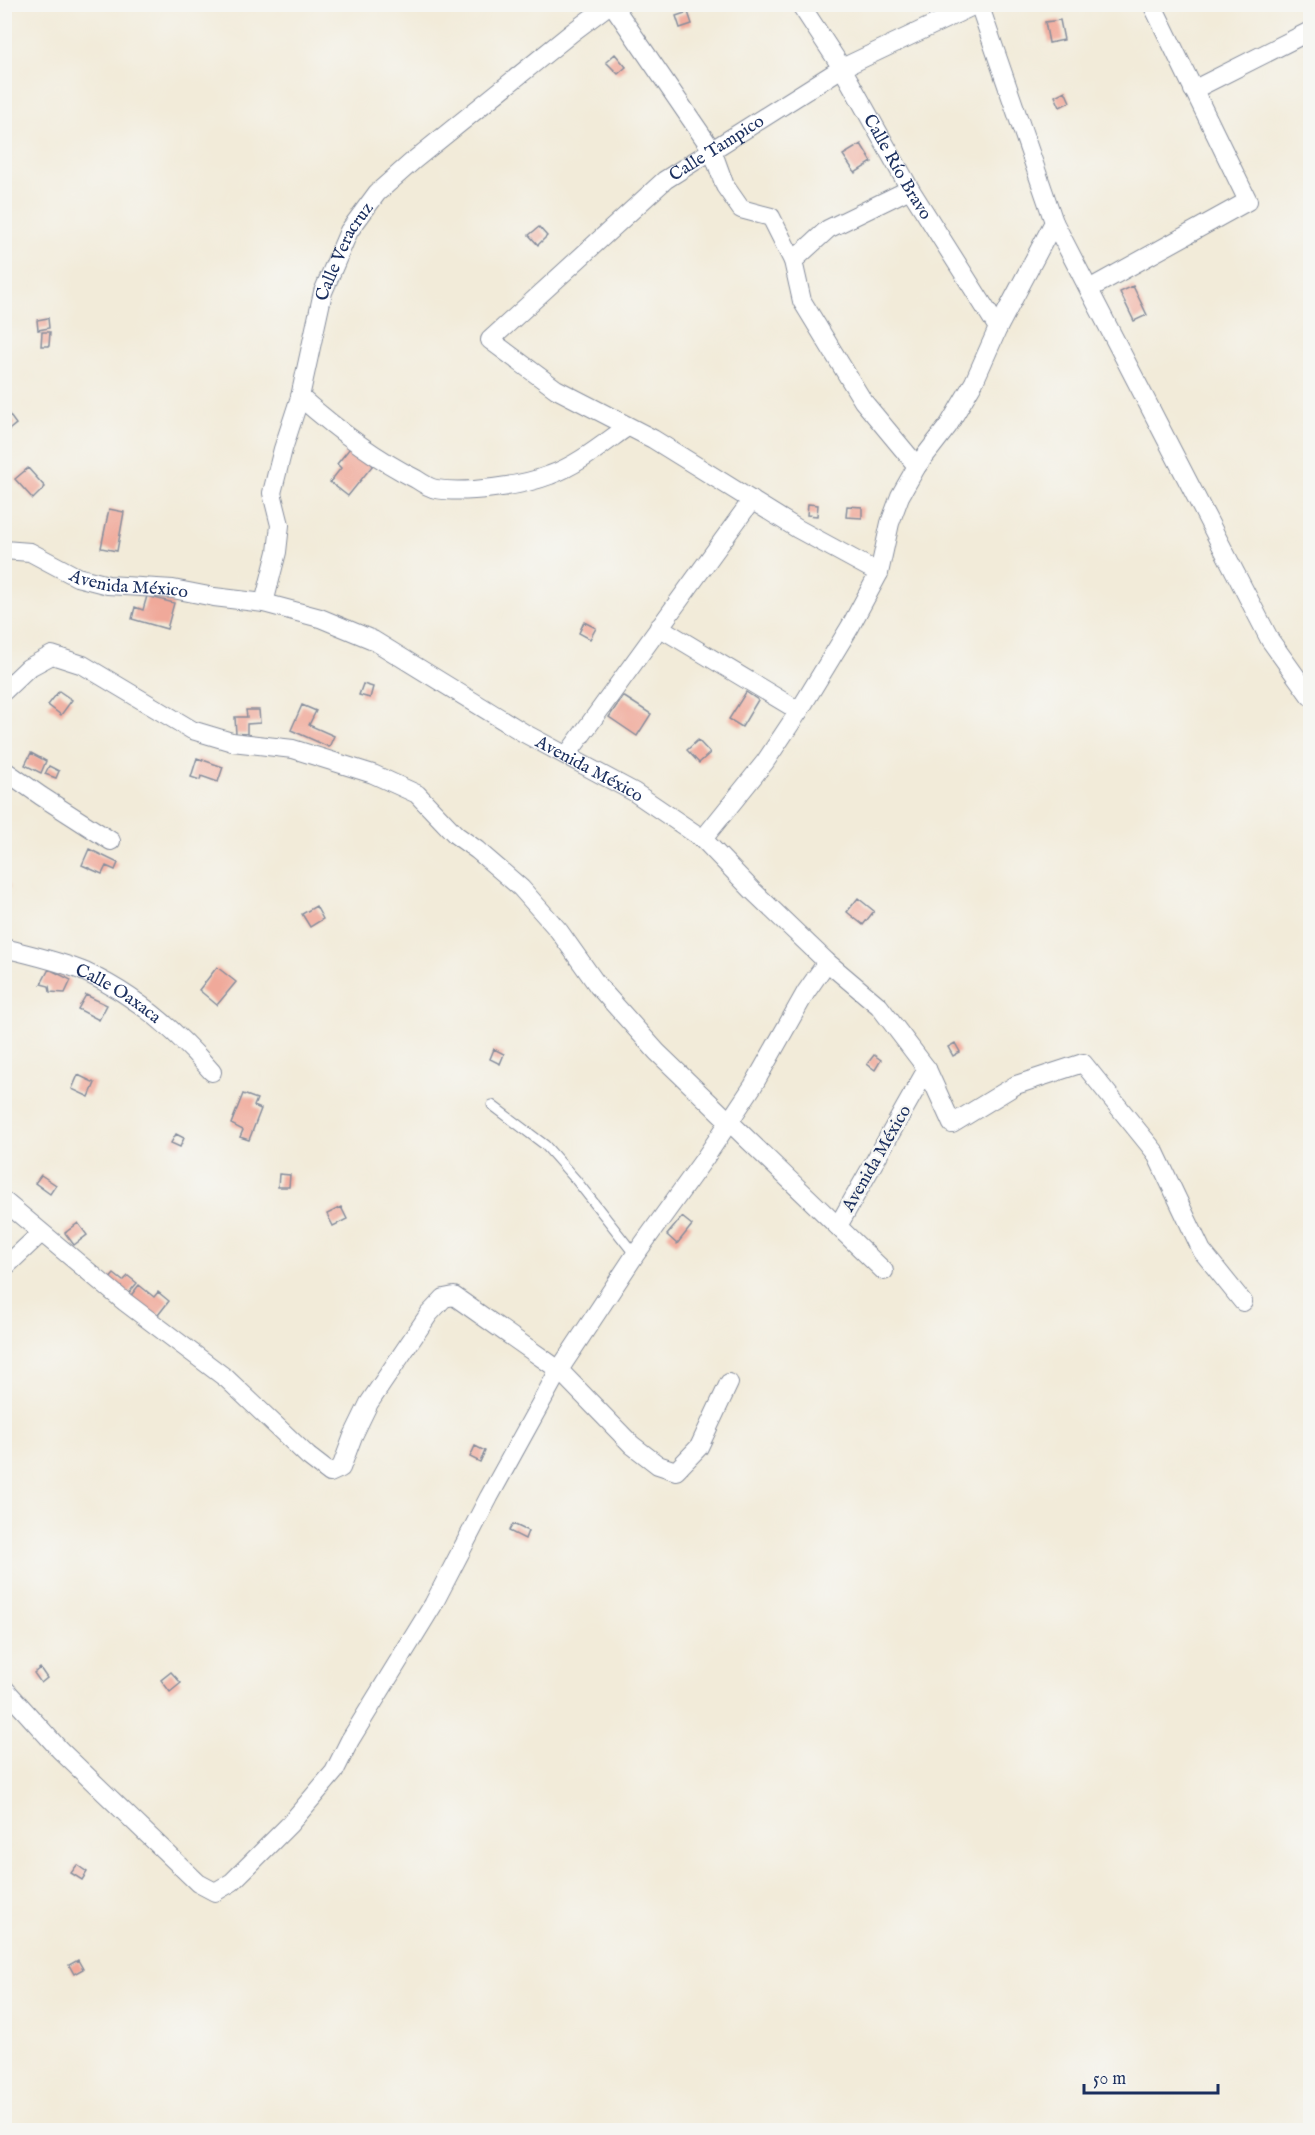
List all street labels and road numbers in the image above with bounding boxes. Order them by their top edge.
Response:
street label: Calle Tampico [665,110,769,187]
street label: Calle Río Bravo [857,110,937,225]
street label: Calle Veracruz [311,198,379,303]
street label: Avenida México [64,564,190,605]
street label: Avenida México [530,731,648,808]
street label: Calle Oaxaca [71,959,166,1029]
street label: Avenida México [837,1101,917,1217]

